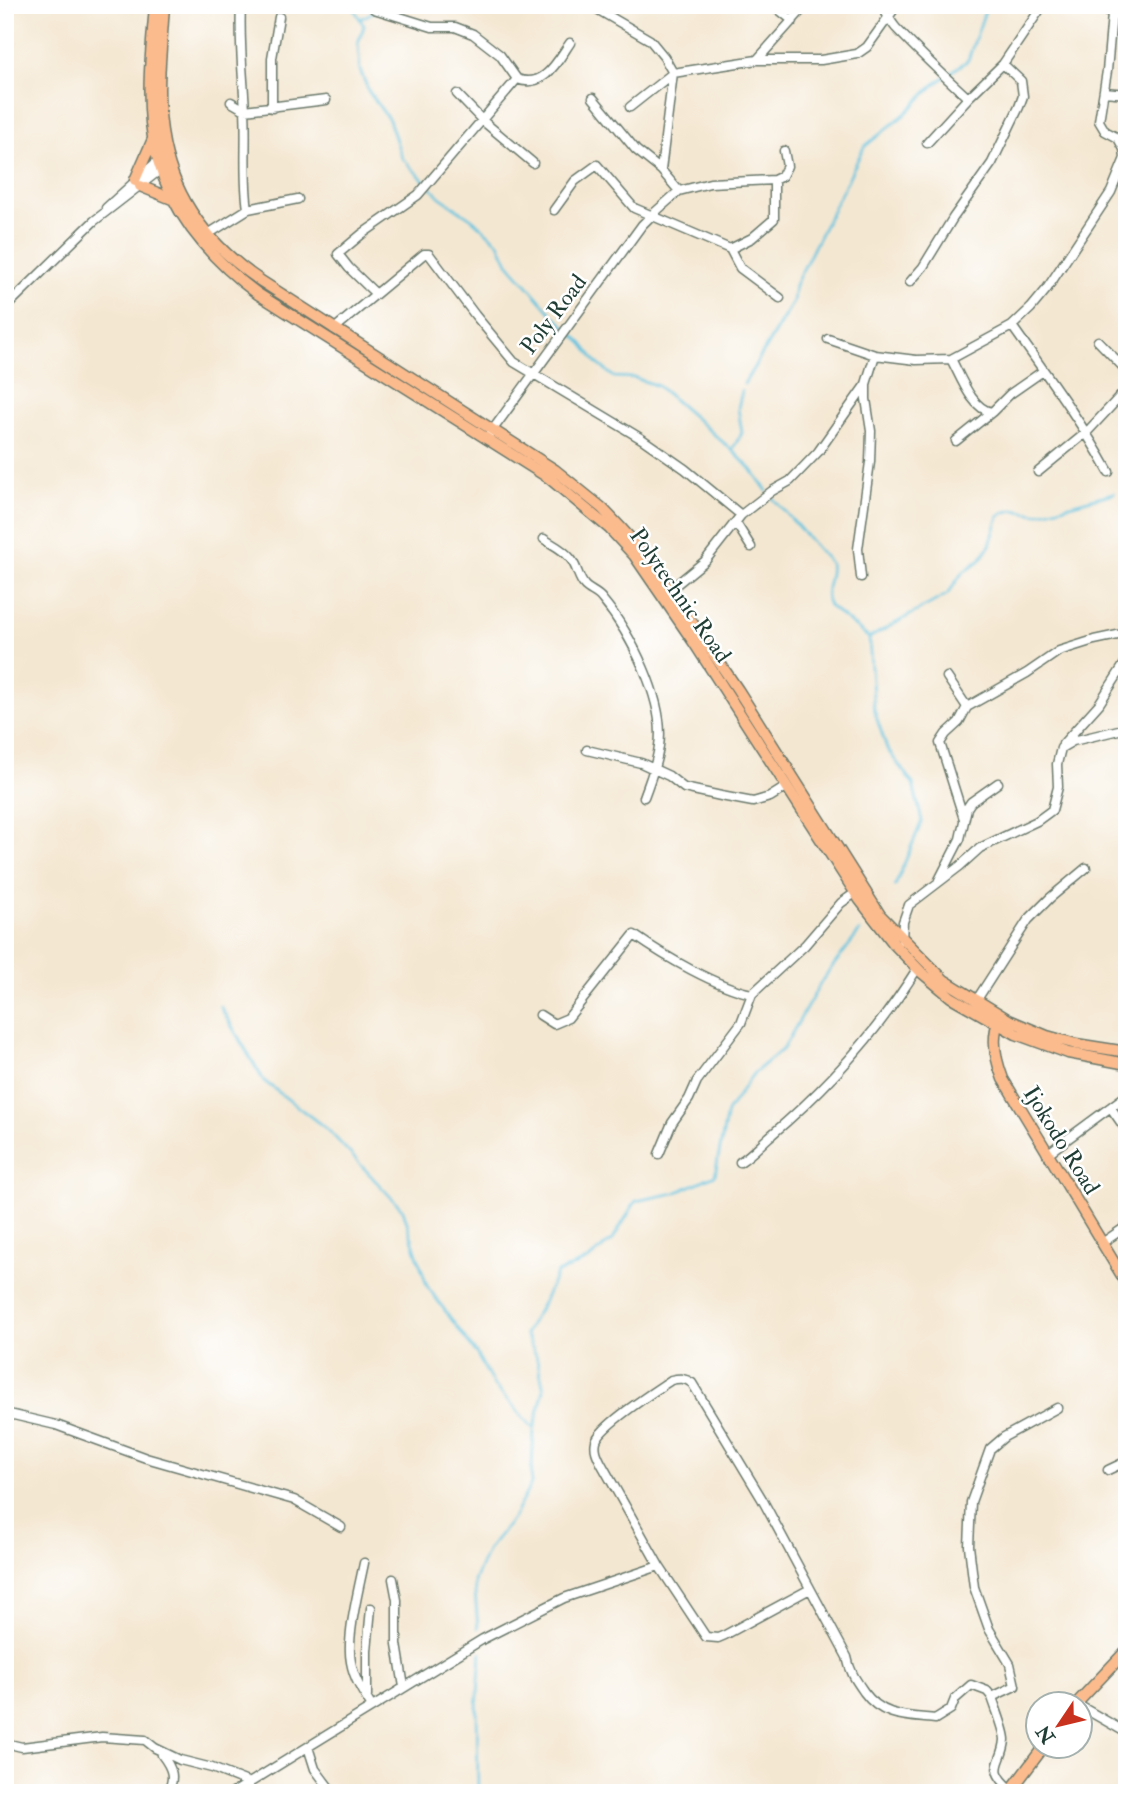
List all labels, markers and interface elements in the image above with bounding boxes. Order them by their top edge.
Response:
street label: Poly Road [514,269,593,360]
street label: Polytechnic Road [623,522,738,668]
street label: Ijokodo Road [1017,1081,1106,1200]
north arrow [1024,1689,1094,1759]
text: N [1031,1720,1061,1749]

